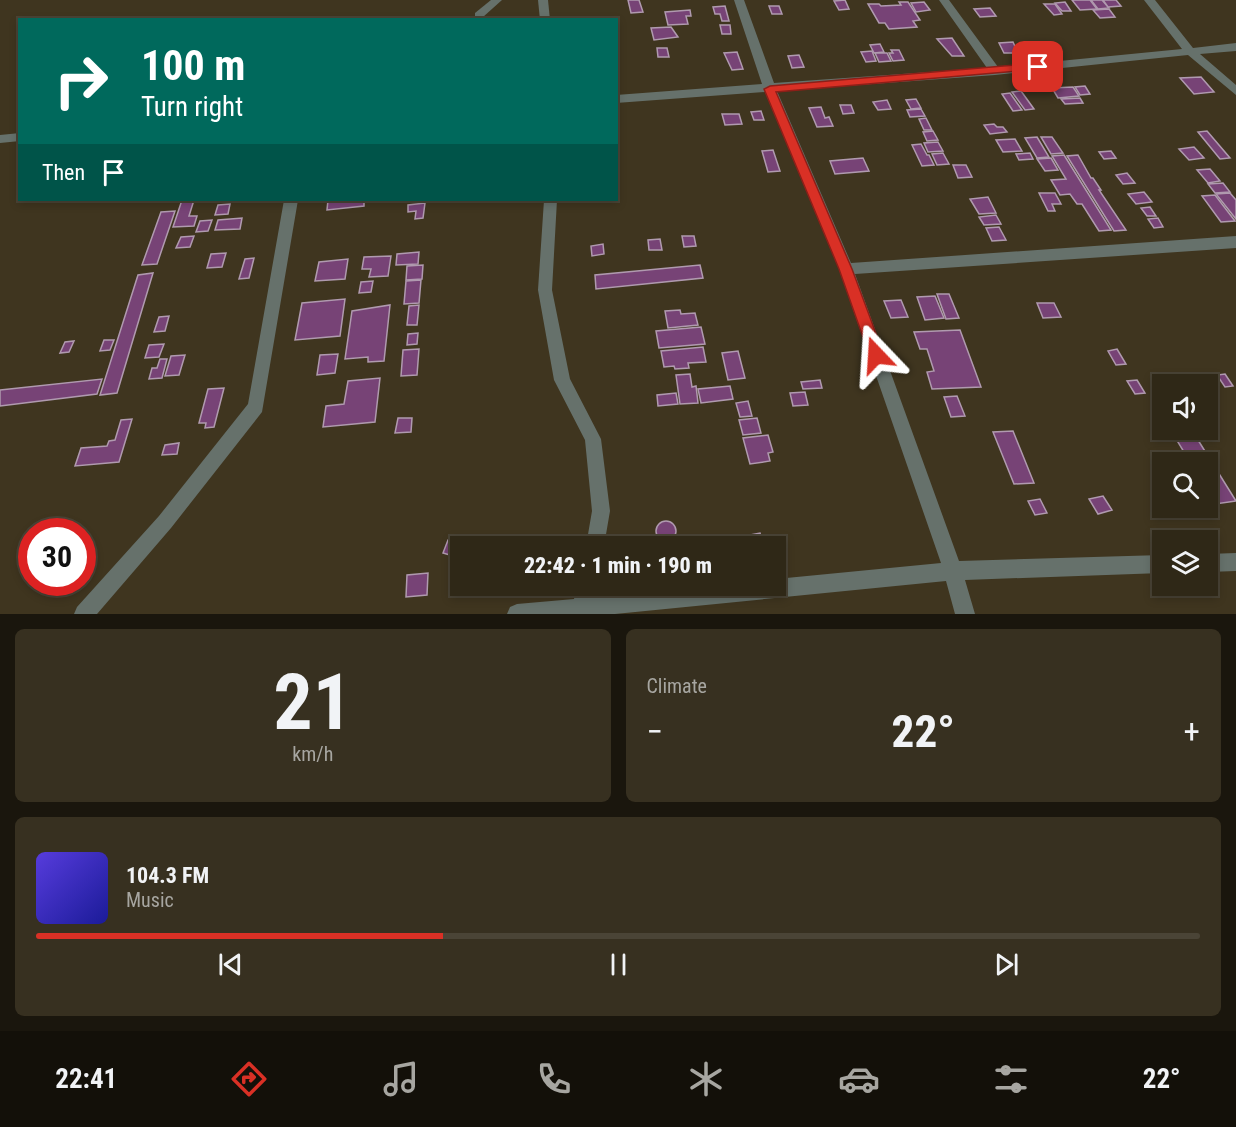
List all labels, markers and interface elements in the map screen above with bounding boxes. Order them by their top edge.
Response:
text: 100 m [141,41,246,90]
pin [1012,41,1063,92]
icon: right [42,42,120,120]
icon: arrive [1021,50,1054,83]
text: Turn right [141,91,243,123]
icon: arrive [97,156,130,189]
text: Then [42,160,85,185]
position arrow [844,323,908,387]
map controls [1152,374,1218,596]
button: sound [1152,374,1218,440]
button: search [1152,452,1218,518]
speed limit sign: 30 [18,518,96,596]
button: layers [1152,530,1218,596]
text: 22:42 · 1 min · 190 m [524,553,712,578]
text: 21 [273,657,352,748]
text: Climate [647,674,707,698]
text: 22° [892,705,955,758]
text: − [647,712,663,751]
text: + [1184,712,1200,751]
text: km/h [292,742,333,766]
text: 104.3 FM [126,863,209,888]
text: Music [126,888,174,912]
icon: previous [214,948,247,981]
icon: pause [602,948,635,981]
icon: next [990,948,1023,981]
icon: directions [228,1058,270,1100]
icon: music [380,1058,422,1100]
icon: phone [533,1058,575,1100]
icon: climate [685,1058,727,1100]
icon: car [838,1058,880,1100]
icon: filters [990,1058,1032,1100]
text: 22:41 [55,1063,117,1095]
text: 22° [1143,1063,1181,1095]

